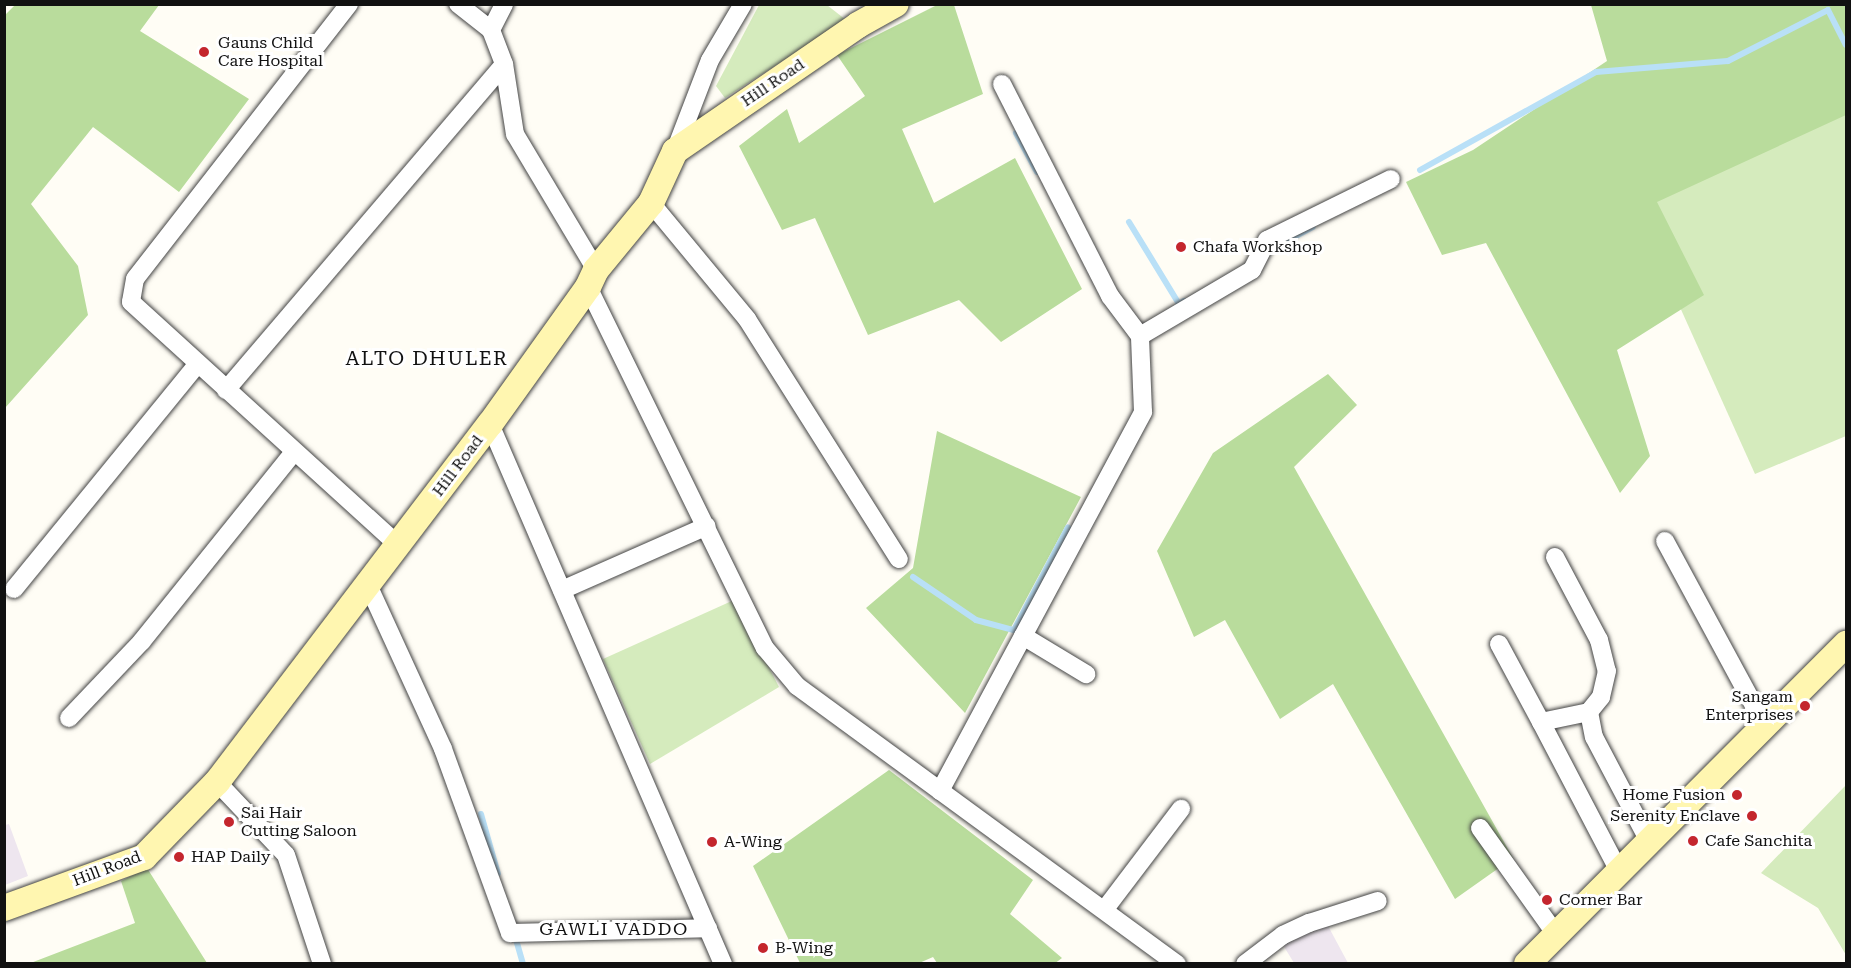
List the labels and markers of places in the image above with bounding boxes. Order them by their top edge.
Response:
place label: Gauns Child Care Hospital [218,33,323,71]
marker: Gauns Child Care Hospital [195,43,213,61]
place label: Chafa Workshop [1193,237,1322,257]
marker: Chafa Workshop [1174,240,1188,254]
place label: Sangam Enterprises [1705,687,1793,725]
marker: Sangam Enterprises [1798,699,1812,713]
place label: Home Fusion [1622,785,1725,805]
marker: Home Fusion [1730,788,1744,802]
place label: Sai Hair Cutting Saloon [241,803,357,841]
place label: Serenity Enclave [1610,806,1740,826]
marker: Serenity Enclave [1745,809,1759,823]
marker: Sai Hair Cutting Saloon [222,815,236,829]
place label: Cafe Sanchita [1705,831,1812,851]
place label: A-Wing [724,832,782,852]
marker: Cafe Sanchita [1686,834,1700,848]
marker: A-Wing [705,835,719,849]
place label: HAP Daily [191,847,270,867]
marker: HAP Daily [172,850,186,864]
place label: Corner Bar [1559,890,1643,910]
marker: Corner Bar [1540,893,1554,907]
place label: B-Wing [775,938,833,958]
marker: B-Wing [756,941,770,955]

